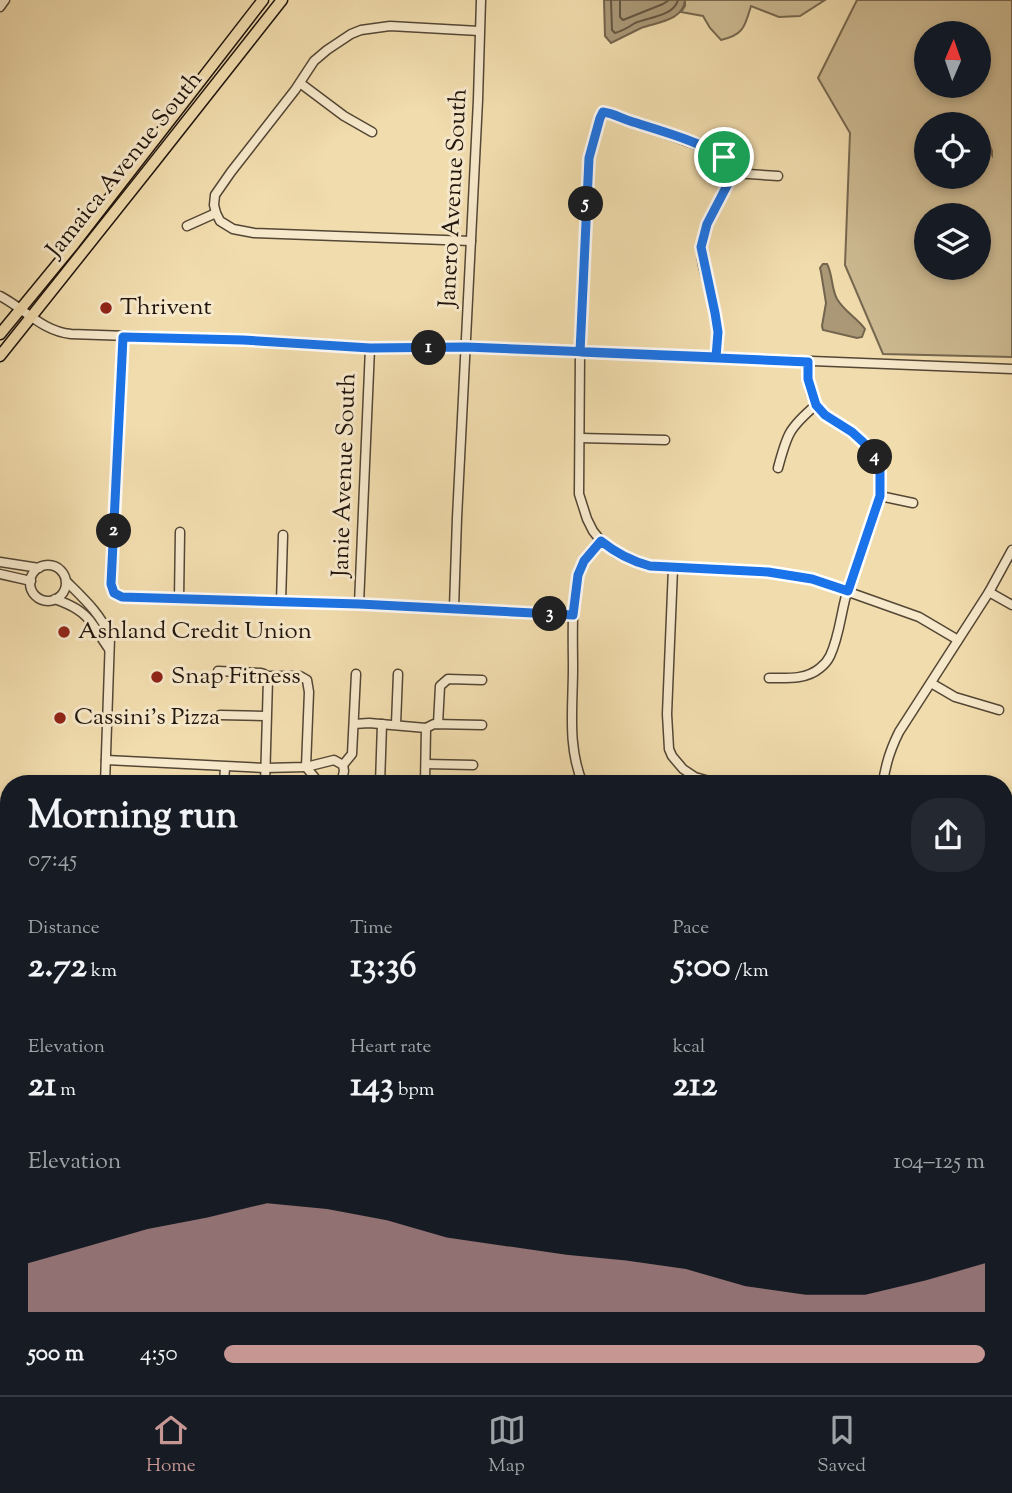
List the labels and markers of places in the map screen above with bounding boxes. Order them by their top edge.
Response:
pin [694,127,754,187]
pin: 5 [568,186,604,222]
place label: Thrivent [120,291,212,325]
marker: Thrivent [98,300,114,316]
pin: 1 [412,330,446,366]
pin: 4 [858,440,892,475]
pin: 2 [96,514,132,548]
pin: 3 [532,596,568,632]
place label: Ashland Credit Union [78,615,312,649]
marker: Ashland Credit Union [56,624,72,640]
place label: Snap Fitness [171,660,301,694]
marker: Snap Fitness [149,669,165,685]
place label: Cassini's Pizza [74,701,220,735]
marker: Cassini's Pizza [52,710,68,726]

